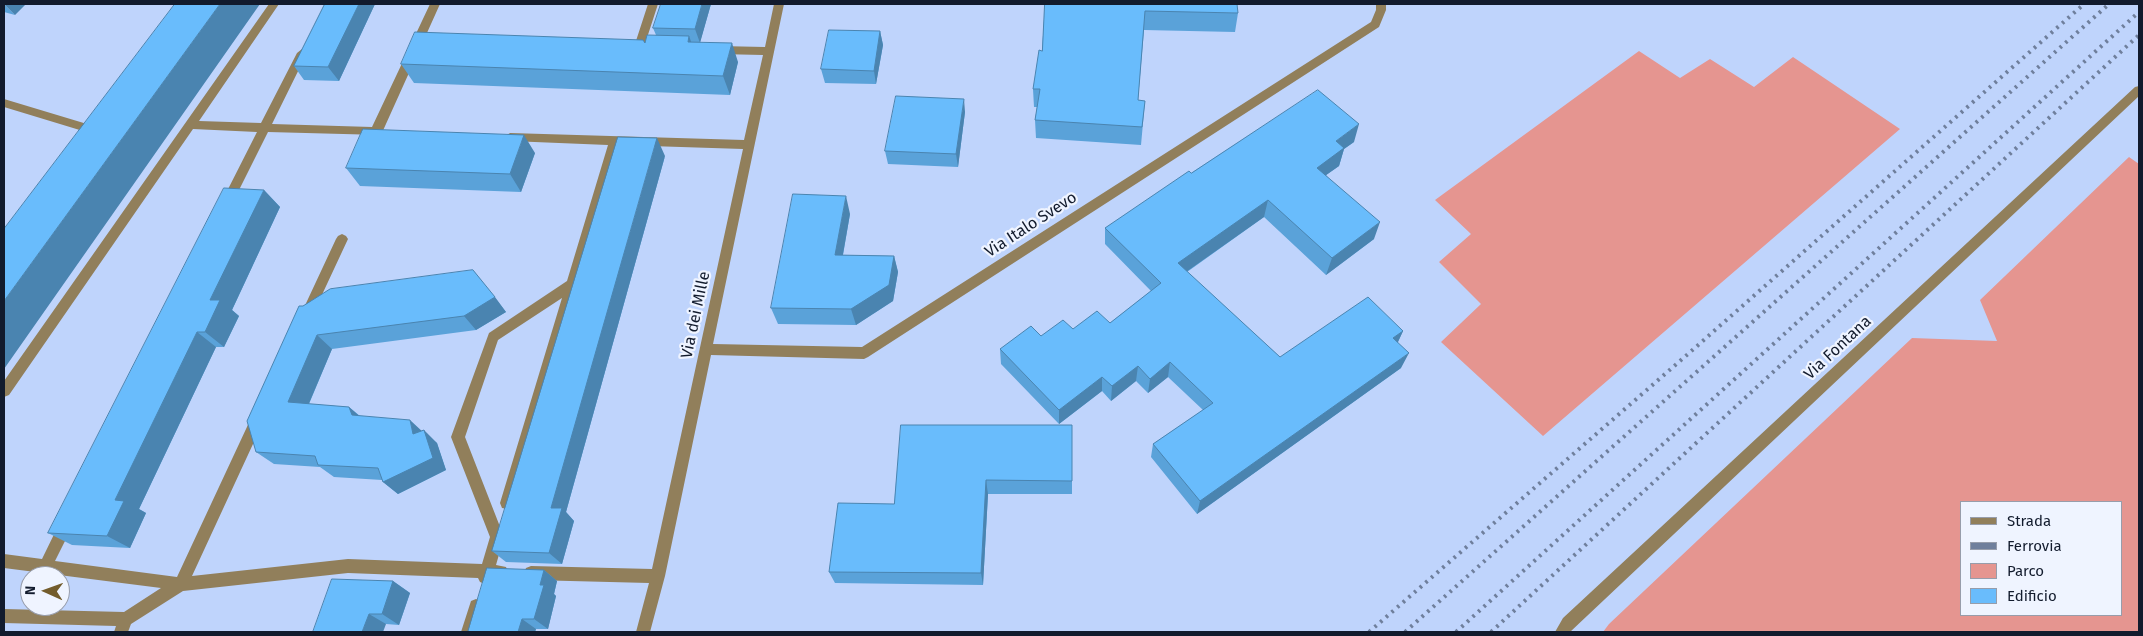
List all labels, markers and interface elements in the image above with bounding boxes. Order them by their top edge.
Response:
street label: Via Italo Svevo [981,188,1081,262]
street label: Via dei Mille [677,270,715,360]
street label: Via Fontana [1800,312,1876,384]
legend [1960,501,2123,616]
text: Strada [2007,512,2051,530]
text: Ferrovia [2007,537,2062,555]
text: Parco [2007,562,2044,580]
north arrow [20,566,70,616]
text: N [22,586,39,595]
text: Edificio [2007,587,2057,605]

